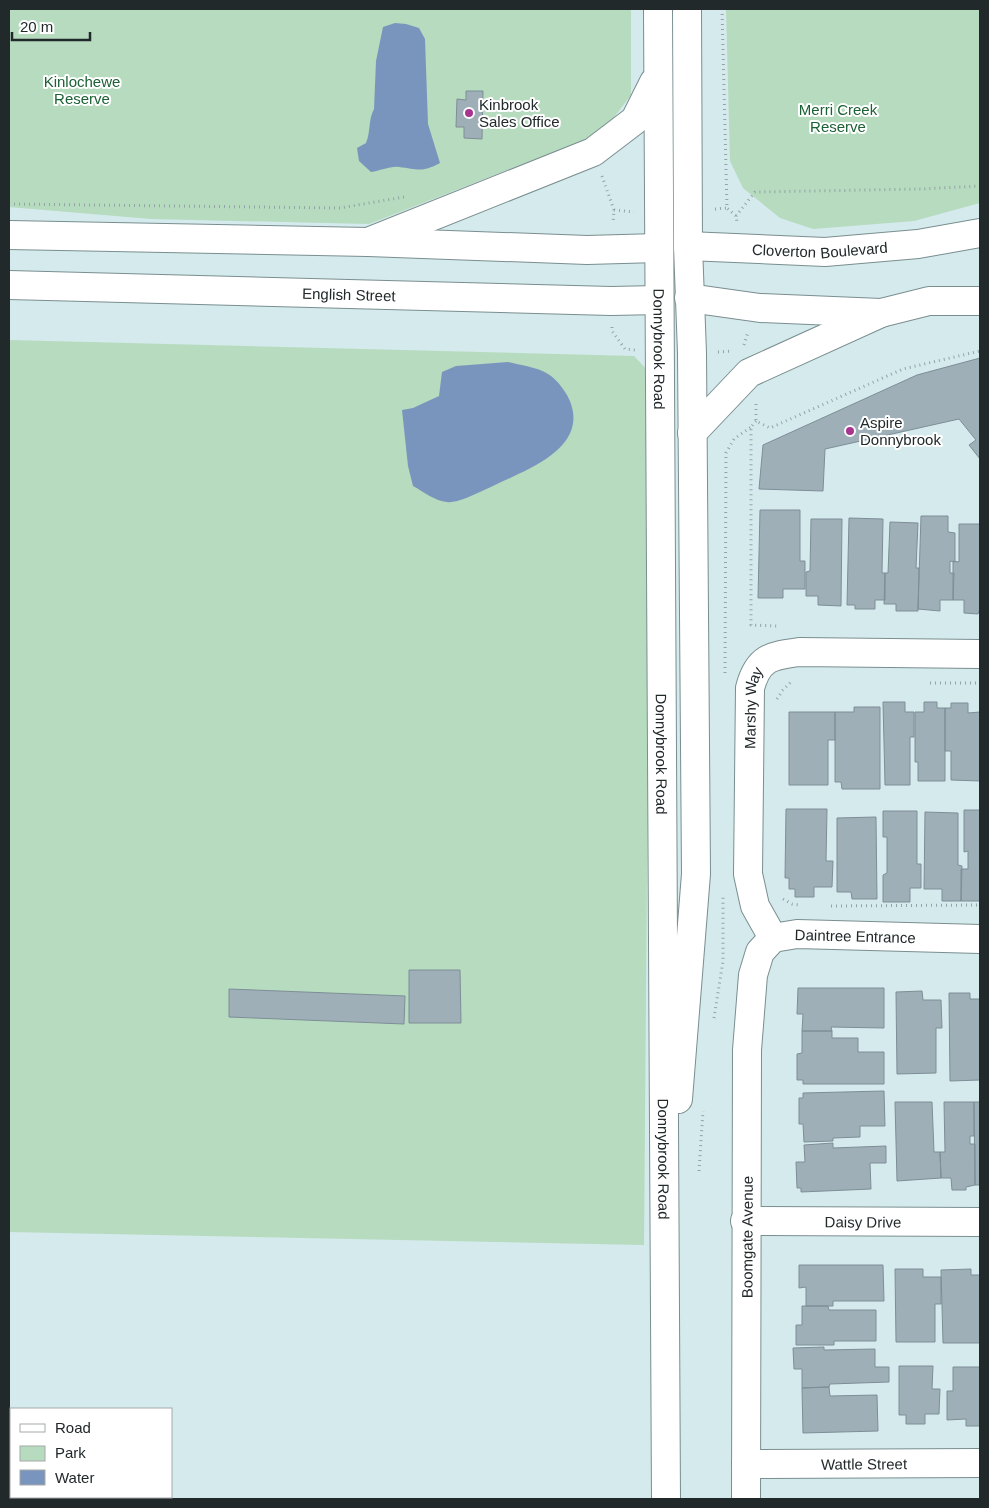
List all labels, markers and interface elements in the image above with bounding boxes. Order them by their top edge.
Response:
scale bar [12,10,90,42]
text: 20 m [20,18,53,35]
park label: Kinlochewe Reserve [44,73,120,107]
place label: Kinbrook Sales Office [479,96,560,130]
park label: Merri Creek Reserve [799,101,878,135]
marker: Kinbrook Sales Office [463,107,475,119]
street label: Cloverton Boulevard [752,238,888,261]
street label: English Street [302,284,397,304]
street label: Donnybrook Road [651,288,669,410]
place label: Aspire Donnybrook [860,414,941,448]
marker: Aspire Donnybrook [844,425,856,437]
street label: Marshy Way [741,663,766,749]
street label: Donnybrook Road [653,693,671,815]
street label: Daintree Entrance [795,925,916,946]
street label: Donnybrook Road [655,1098,673,1220]
street label: Boomgate Avenue [738,1176,755,1298]
street label: Daisy Drive [825,1213,901,1230]
legend [10,1408,172,1498]
text: Road [55,1419,91,1436]
text: Park [55,1444,86,1461]
street label: Wattle Street [821,1455,908,1472]
text: Water [55,1469,94,1486]

